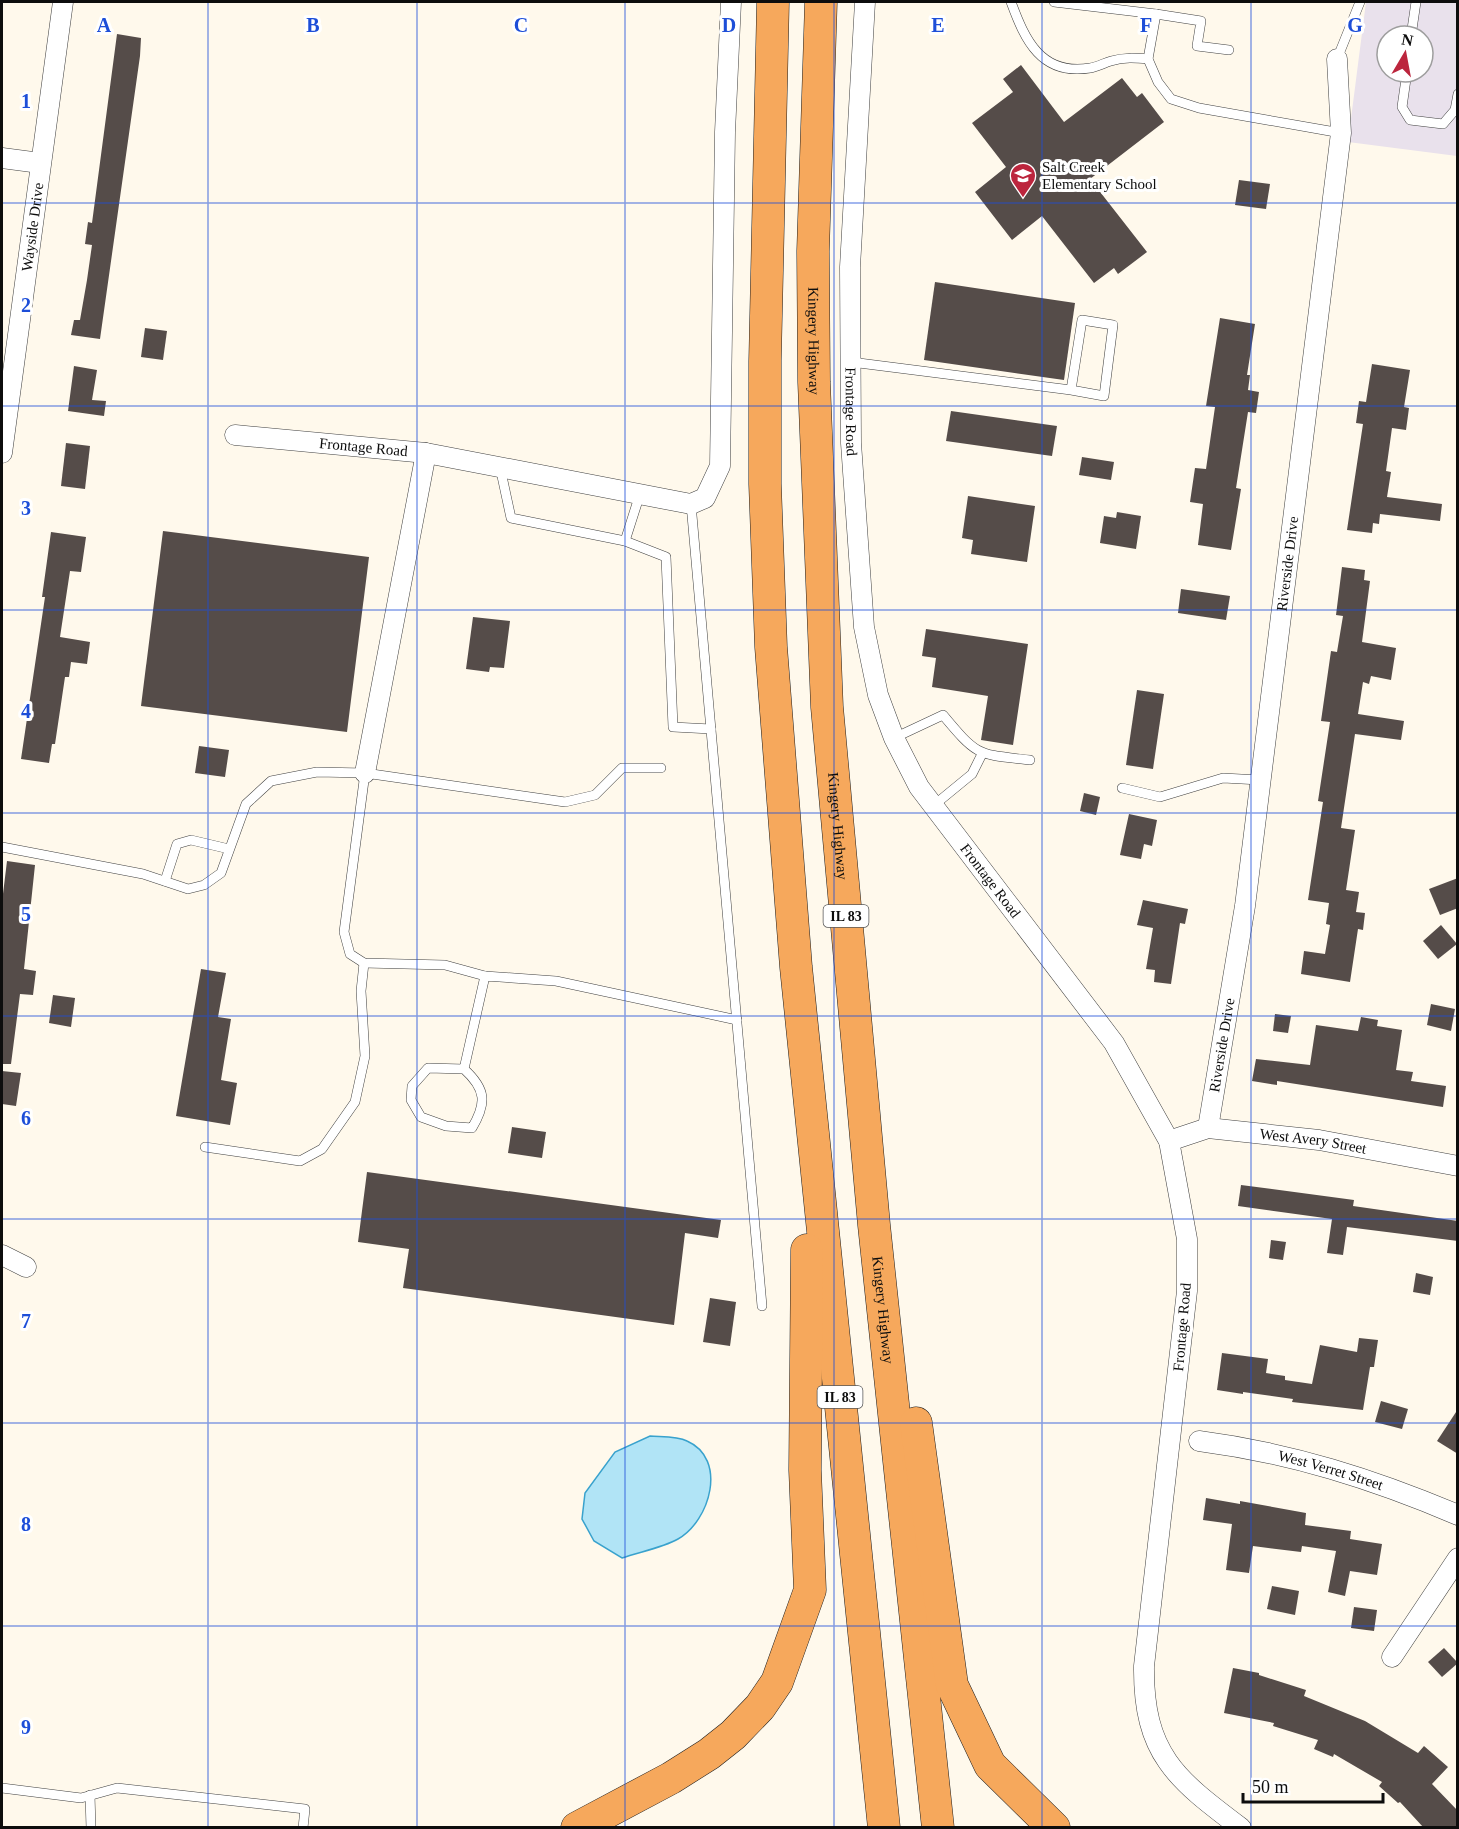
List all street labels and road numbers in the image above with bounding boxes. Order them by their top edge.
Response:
street label: Wayside Drive [19,181,47,272]
street label: Kingery Highway [805,287,823,396]
street label: Frontage Road [843,367,860,457]
street label: Frontage Road [318,435,409,459]
street label: Riverside Drive [1274,515,1301,612]
street label: Kingery Highway [825,772,851,881]
street label: Frontage Road [957,841,1024,921]
road number: IL 83 [824,905,868,927]
street label: Riverside Drive [1206,996,1238,1094]
street label: West Avery Street [1259,1126,1369,1157]
street label: Kingery Highway [869,1255,897,1365]
street label: Frontage Road [1170,1282,1194,1372]
road number: IL 83 [818,1386,862,1408]
street label: West Verret Street [1277,1447,1386,1493]

